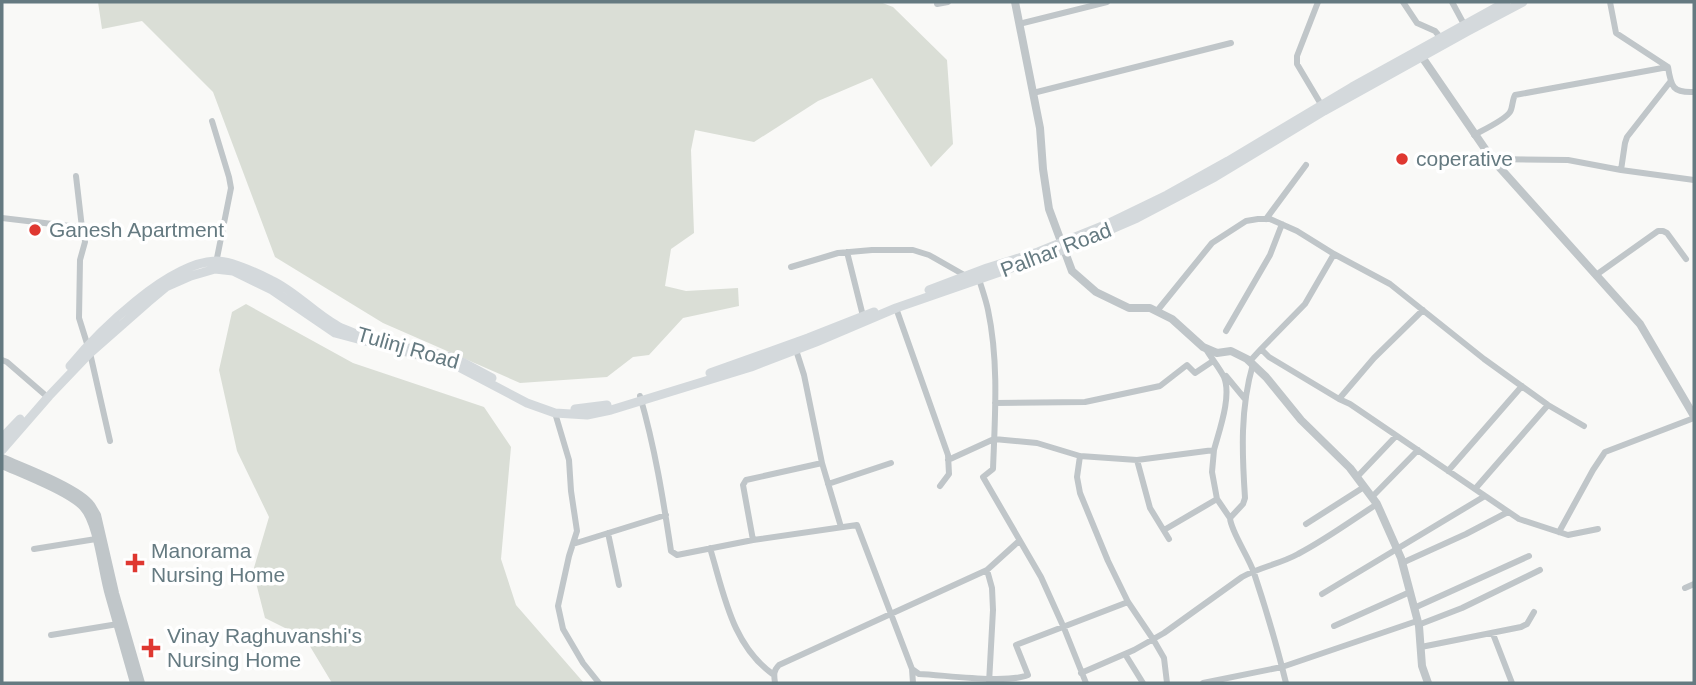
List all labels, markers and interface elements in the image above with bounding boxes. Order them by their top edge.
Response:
place label: coperative [1416,147,1513,170]
marker: coperative [1394,151,1410,167]
place label: Ganesh Apartment [49,218,224,241]
street label: Palhar Road [997,218,1114,281]
marker: Ganesh Apartment [27,222,43,238]
street label: Tulinj Road [354,322,462,373]
place label: Manorama Nursing Home [151,539,285,586]
marker: Manorama Nursing Home [125,553,145,573]
place label: Vinay Raghuvanshi's Nursing Home [167,624,362,671]
marker: Vinay Raghuvanshi's Nursing Home [141,638,161,658]

